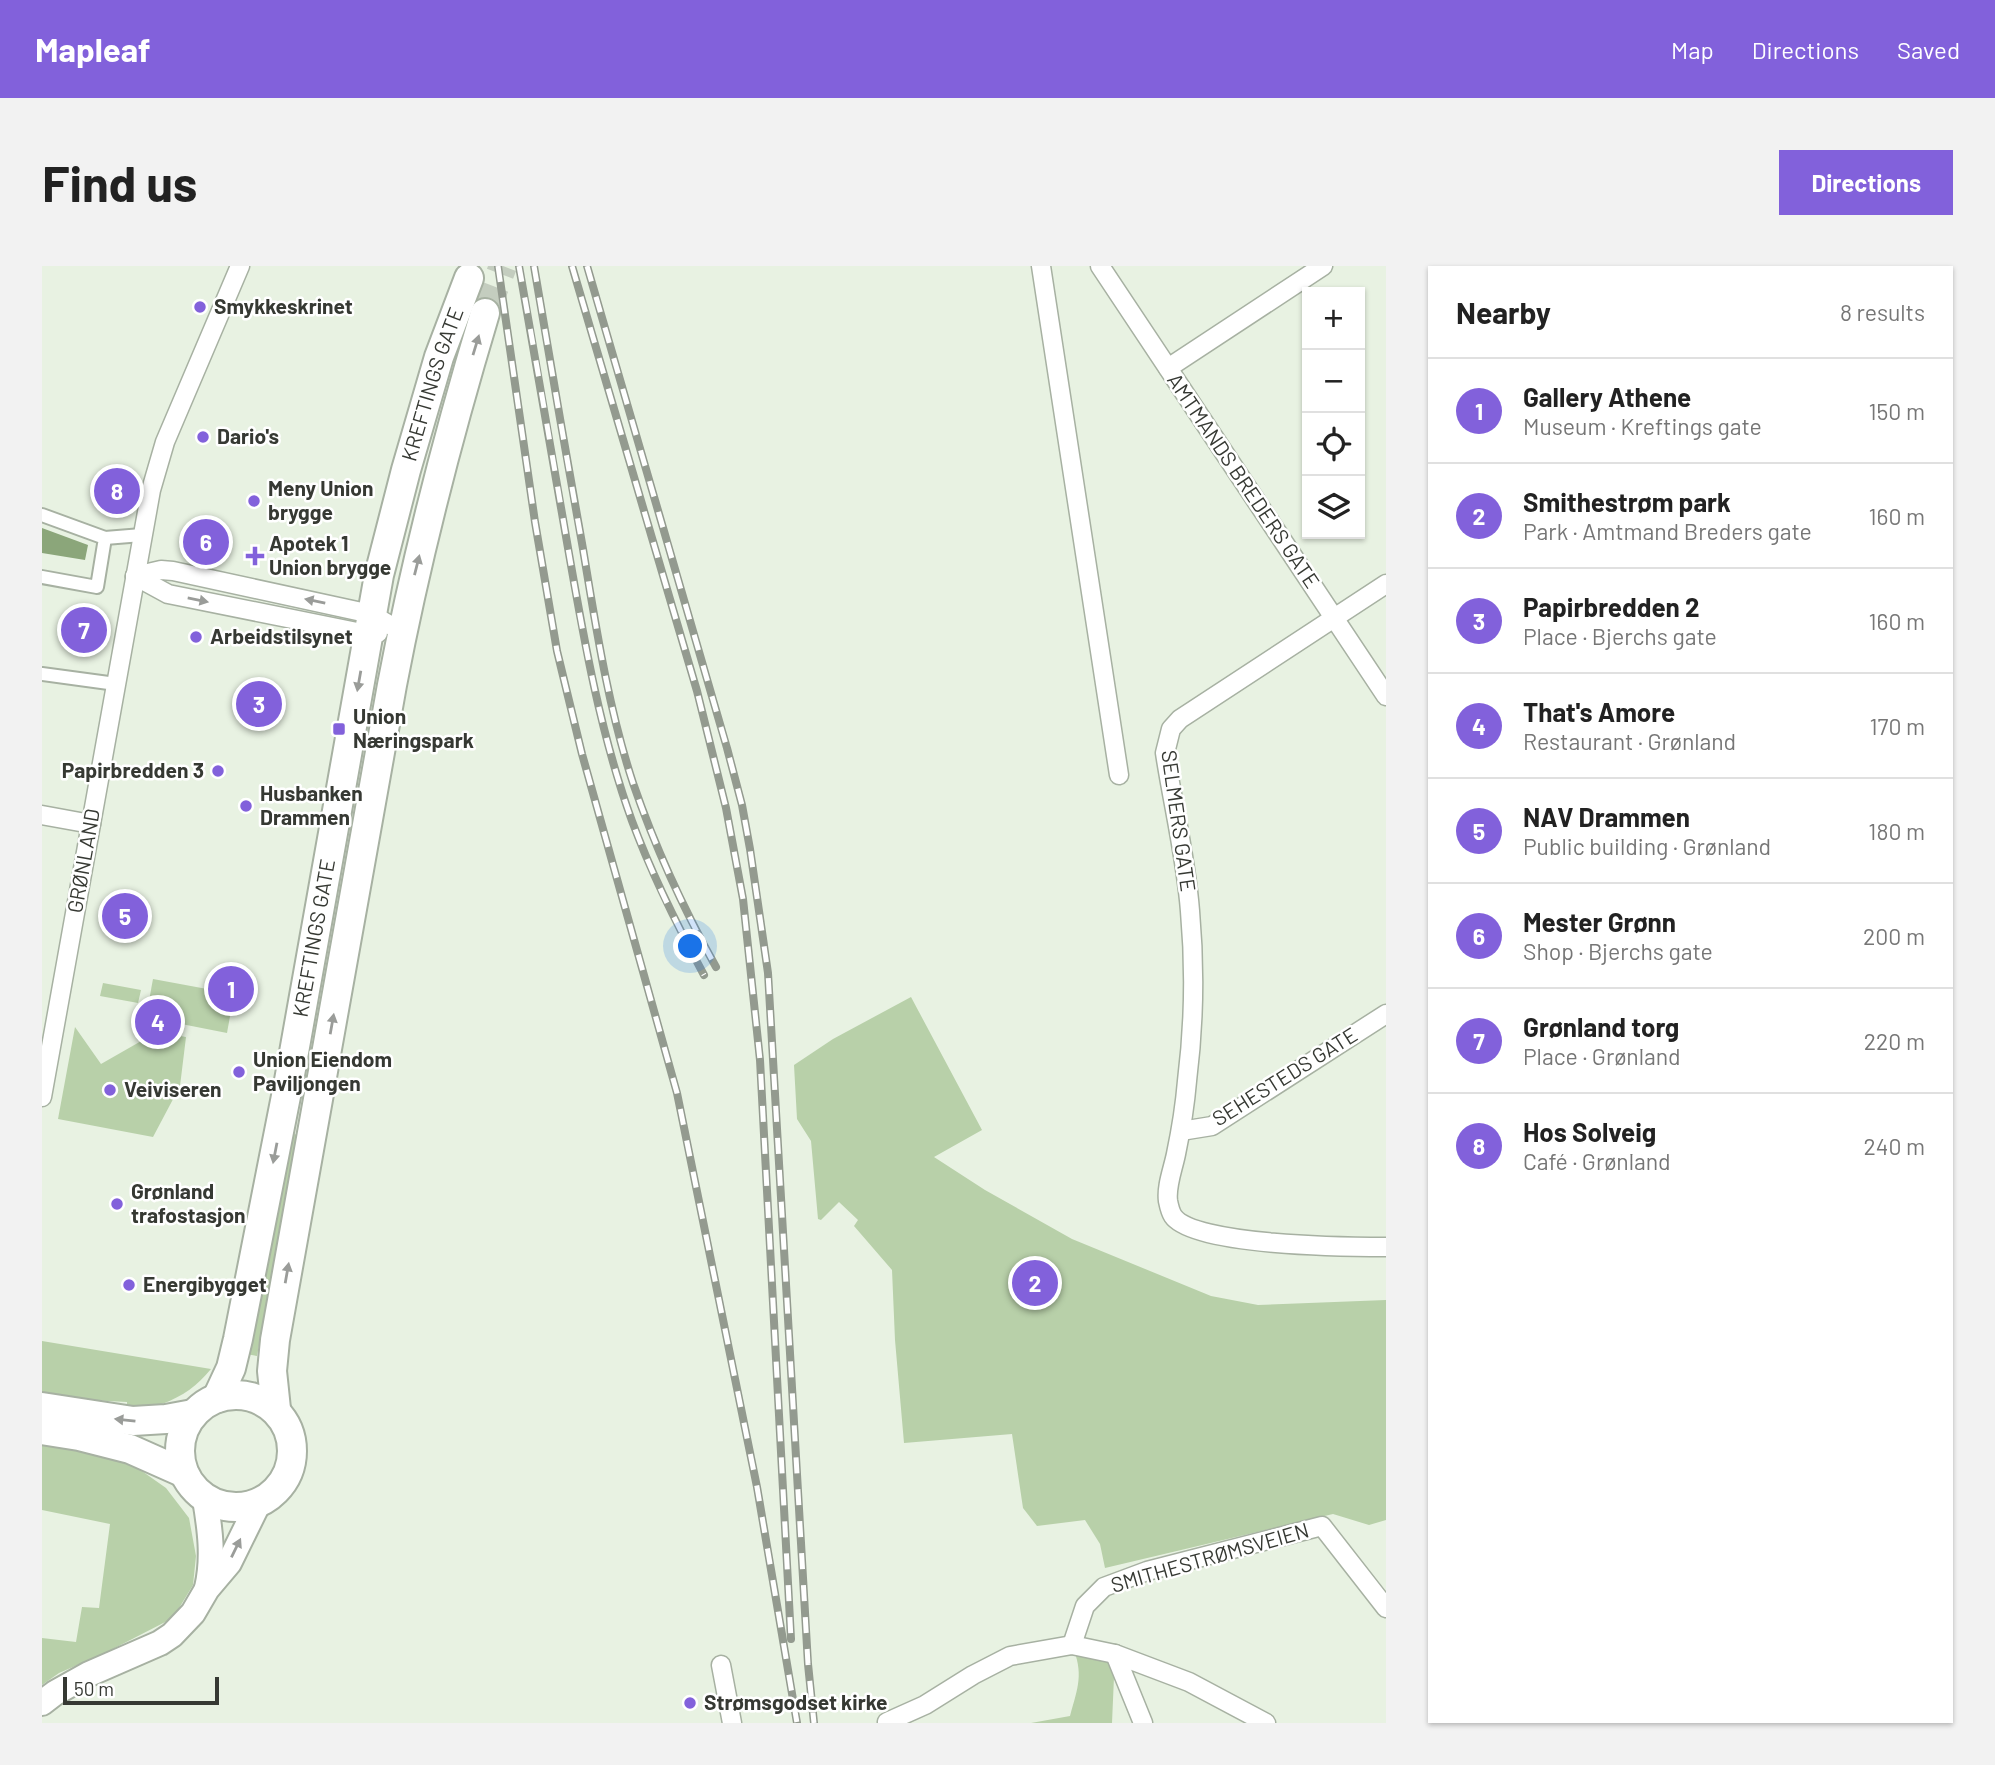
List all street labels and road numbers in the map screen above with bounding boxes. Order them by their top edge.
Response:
street label: KREFTINGS GATE [395,303,468,464]
street label: AMTMANDS BREDERS GATE [1163,368,1325,592]
street label: SELMERS GATE [1157,748,1202,893]
street label: GRØNLAND [61,807,104,915]
street label: KREFTINGS GATE [286,857,339,1019]
street label: SEHESTEDS GATE [1207,1021,1361,1130]
street label: SMITHESTRØMSVEIEN [1108,1516,1312,1597]

